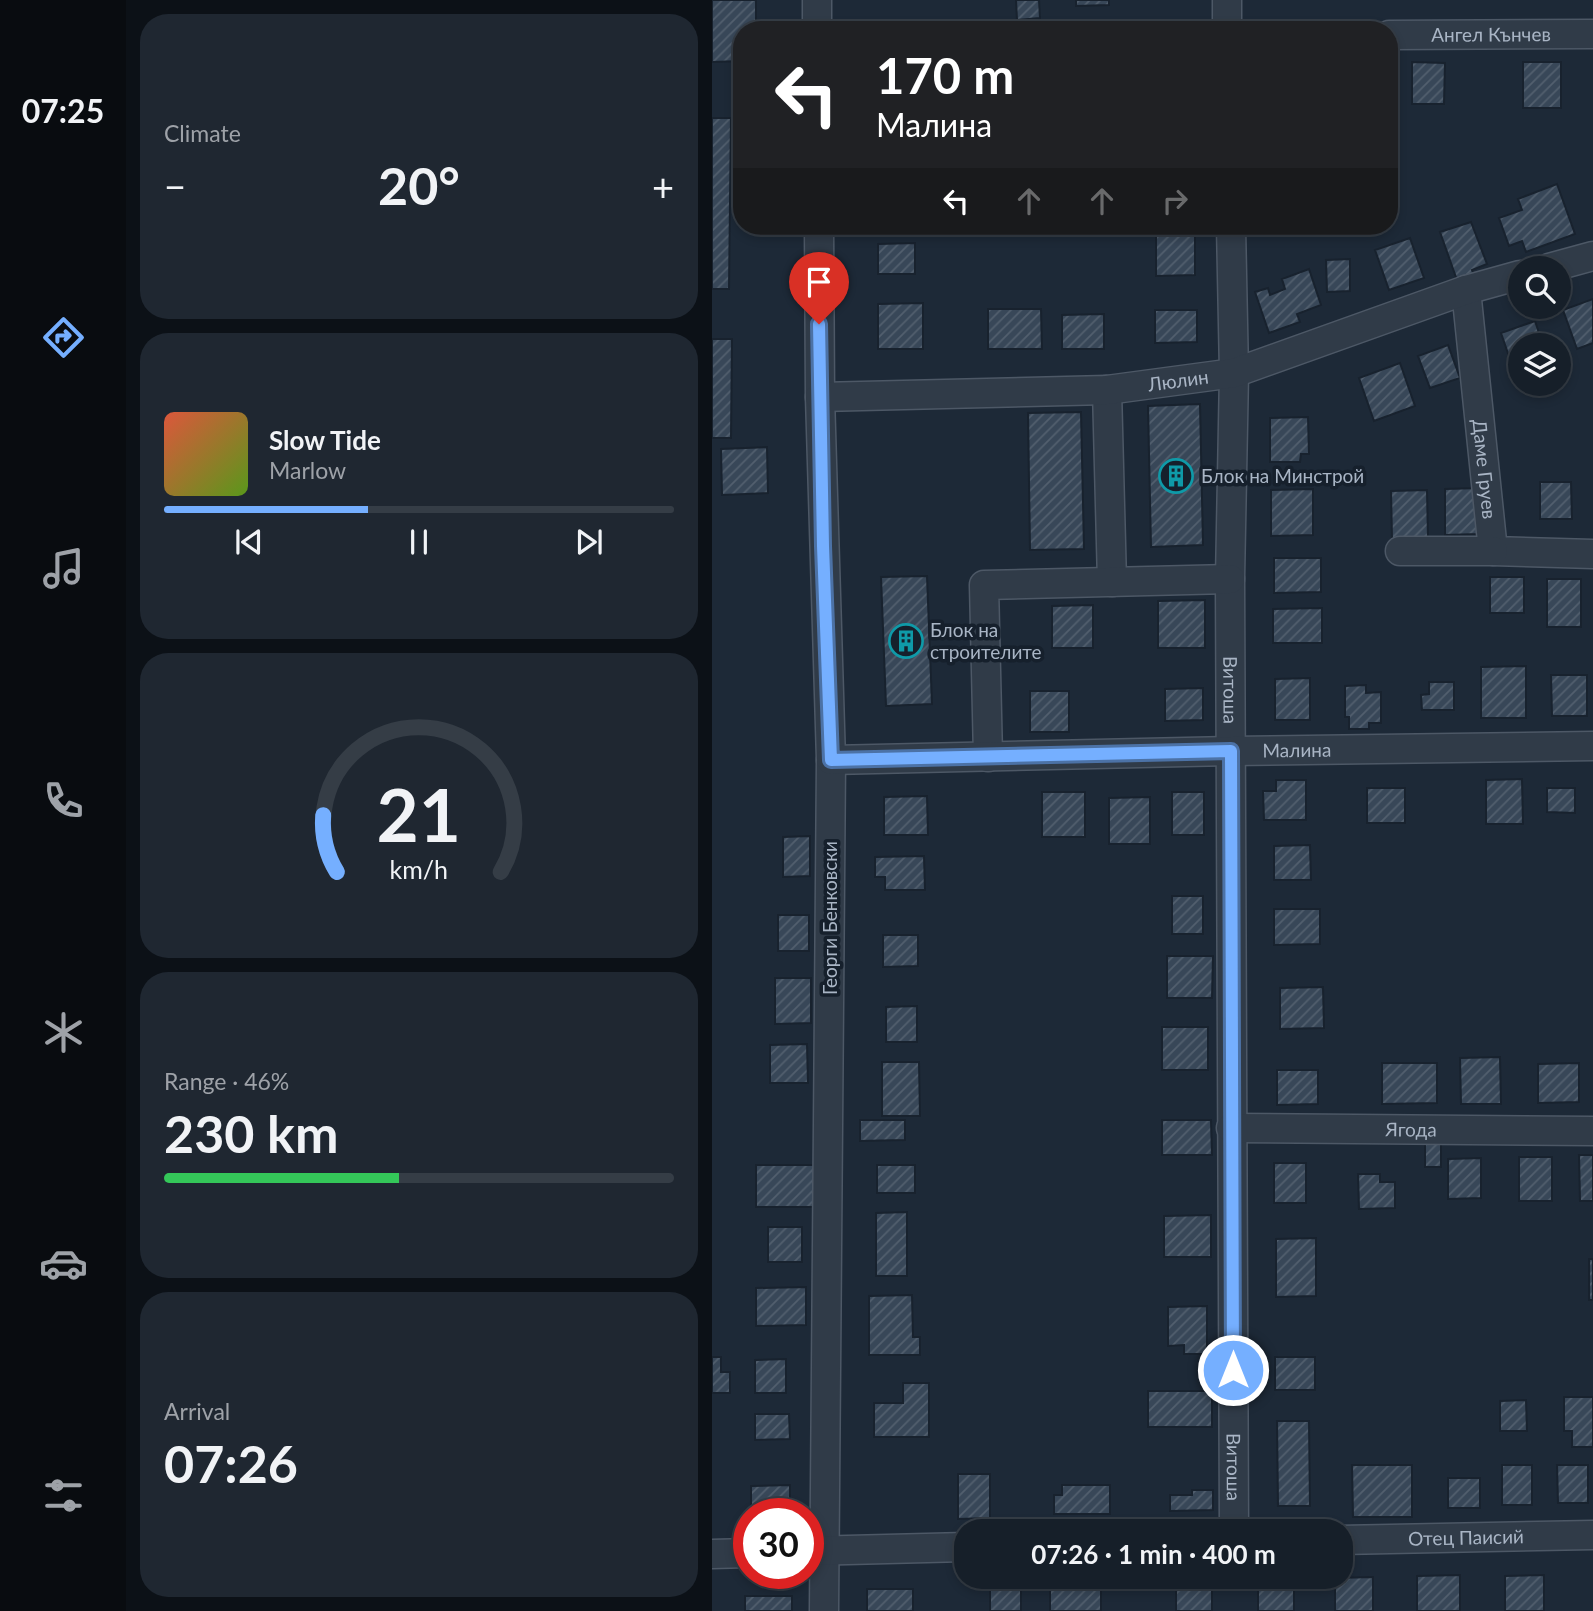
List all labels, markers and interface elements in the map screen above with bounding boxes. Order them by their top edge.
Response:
street label: Ангел Кънчев [1431,22,1551,46]
text: 170 m [876,46,1014,104]
icon: left [761,49,852,140]
text: 07:25 [22,91,104,130]
text: Малина [876,105,992,144]
text: Climate [164,119,241,147]
text: 20° [378,154,460,216]
text: − [164,163,186,209]
text: + [652,163,674,209]
icon: left [937,182,975,220]
icon: ahead [1010,182,1048,220]
icon: ahead [1083,182,1121,220]
icon: right [1156,182,1194,220]
pin [789,252,849,324]
map controls [1508,256,1571,396]
button: search [1508,256,1571,319]
icon: arrive [800,263,838,301]
icon: directions [39,313,88,362]
button: layers [1508,333,1571,396]
street label: Люлин [1145,365,1210,396]
street label: Даме Груев [1468,418,1502,520]
text: Slow Tide [269,424,381,456]
text: Marlow [269,456,346,484]
building icon: Блок на Минстрой [1157,457,1195,495]
place label: Блок на Минстрой [1201,464,1364,487]
icon: previous [230,523,268,561]
icon: pause [400,523,438,561]
icon: next [570,523,608,561]
icon: music [39,544,88,593]
place label: Блок на строителите [930,618,1042,663]
building icon: Блок на строителите [887,622,925,660]
street label: Витоша [1219,656,1243,724]
street label: Малина [1262,738,1332,762]
text: 21 [377,770,461,858]
icon: phone [39,776,88,825]
street label: Георги Бенковски [818,841,841,995]
text: km/h [390,853,448,883]
icon: climate [39,1008,88,1057]
text: Range · 46% [164,1067,289,1095]
text: 230 km [164,1102,338,1164]
street label: Ягода [1384,1117,1437,1141]
icon: car [39,1239,88,1288]
position arrow [1196,1333,1270,1407]
text: Arrival [164,1397,230,1425]
text: 07:26 [164,1432,298,1494]
street label: Витоша [1223,1433,1246,1501]
icon: filters [39,1471,88,1520]
speed limit sign: 30 [733,1498,824,1589]
street label: Отец Паисий [1408,1524,1524,1550]
text: 07:26 · 1 min · 400 m [1031,1538,1276,1570]

